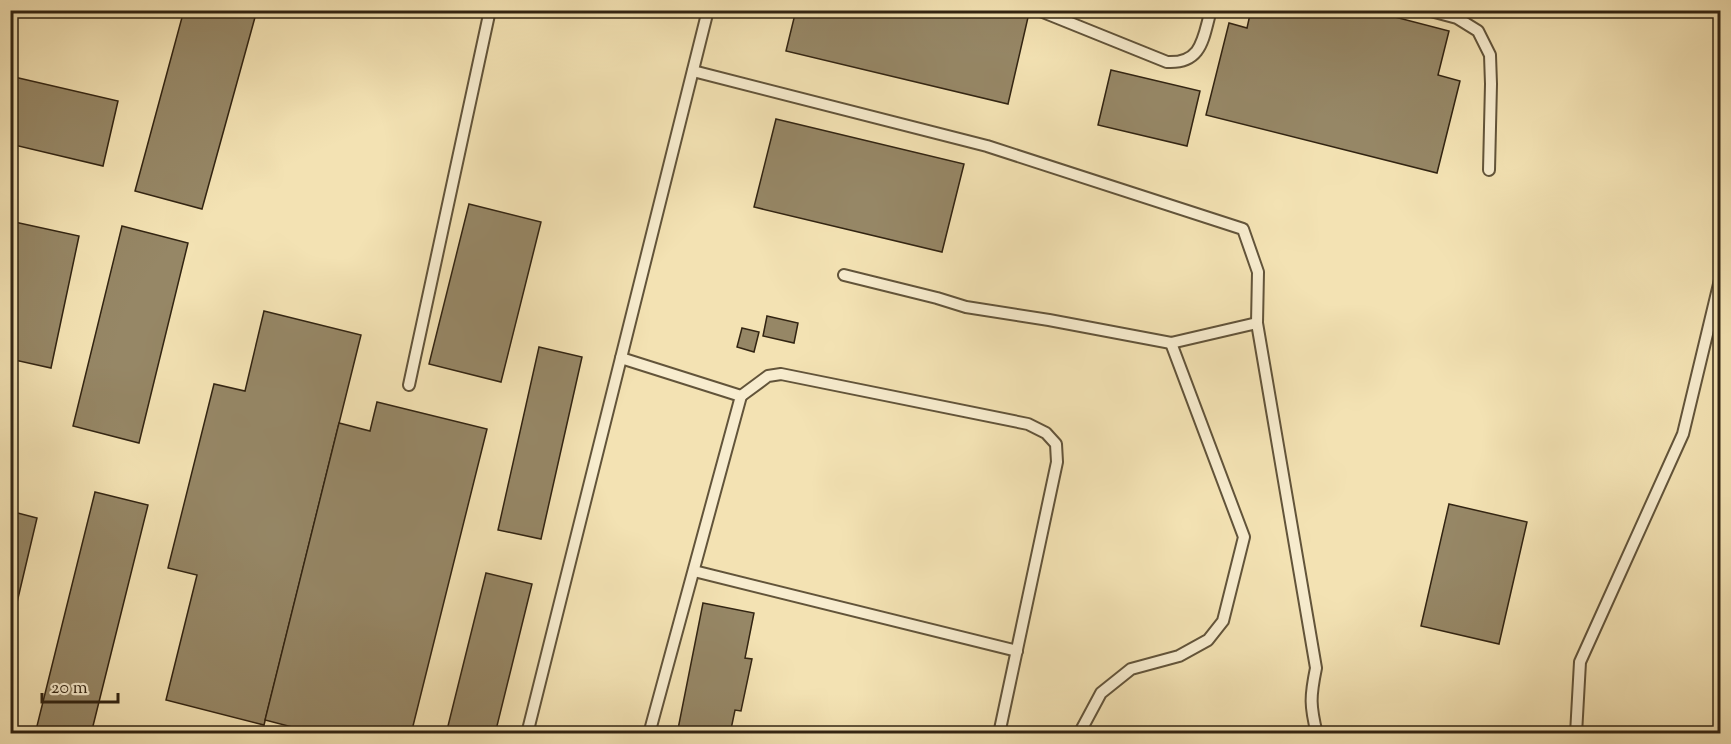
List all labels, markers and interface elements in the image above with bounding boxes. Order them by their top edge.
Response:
scale bar [42,666,118,704]
text: 20 m [51,676,88,702]

